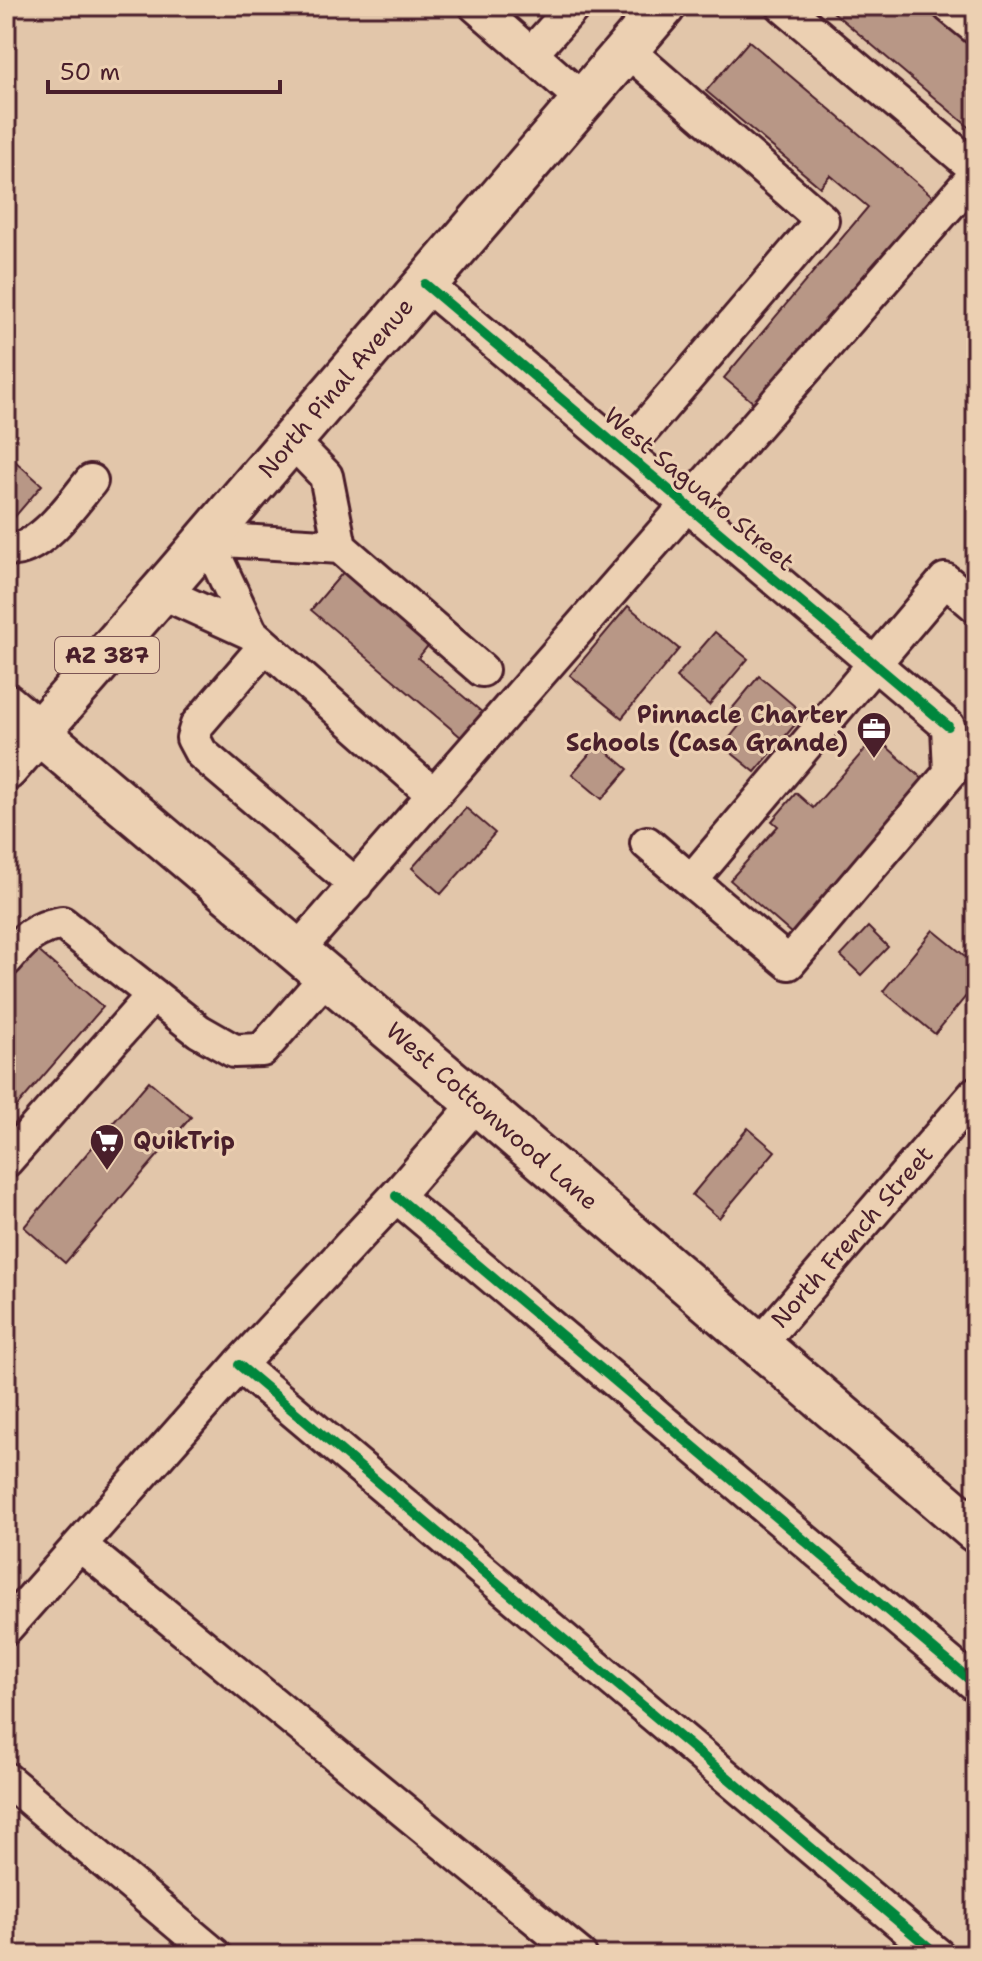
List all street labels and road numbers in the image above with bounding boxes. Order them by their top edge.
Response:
street label: North Pinal Avenue [251,291,421,485]
street label: West Saguaro Street [597,400,801,578]
road number: AZ 387 [55,637,159,673]
street label: West Cottonwood Lane [379,1015,605,1217]
street label: North French Street [764,1139,940,1335]

